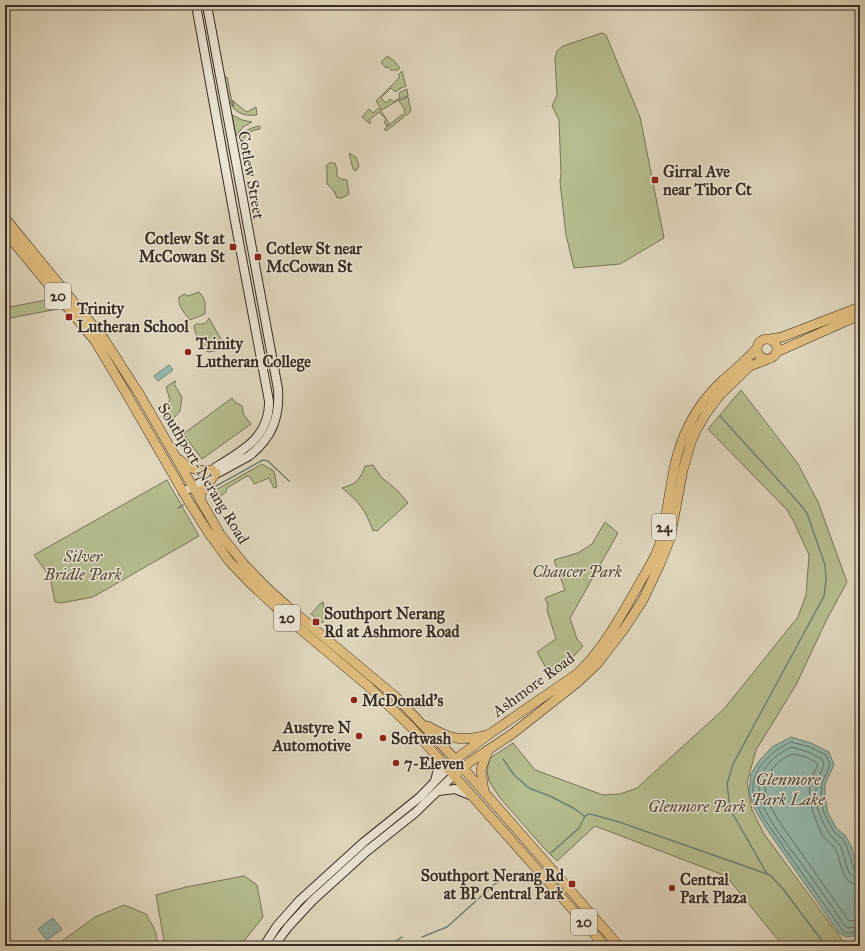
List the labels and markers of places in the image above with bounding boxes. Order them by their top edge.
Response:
place label: Girral Ave near Tibor Ct [663,162,752,199]
marker: Girral Ave near Tibor Ct [650,175,660,185]
place label: Cotlew St at McCowan St [139,229,225,266]
place label: Cotlew St near McCowan St [266,239,363,276]
marker: Cotlew St at McCowan St [228,242,238,252]
marker: Cotlew St near McCowan St [253,252,263,262]
place label: Trinity Lutheran School [76,299,189,336]
marker: Trinity Lutheran School [64,312,74,322]
place label: Trinity Lutheran College [195,334,311,372]
marker: Trinity Lutheran College [183,347,193,357]
place label: Southport Nerang Rd at Ashmore Road [324,604,461,641]
marker: Southport Nerang Rd at Ashmore Road [311,617,321,627]
place label: McDonald's [362,691,443,710]
marker: McDonald's [349,695,359,705]
place label: Austyre N Automotive [271,718,351,755]
place label: Softwash [391,729,451,748]
marker: Austyre N Automotive [354,731,364,741]
marker: Softwash [378,733,388,743]
place label: 7-Eleven [404,754,465,773]
marker: 7-Eleven [391,758,401,768]
place label: Southport Nerang Rd at BP Central Park [421,866,565,903]
place label: Central Park Plaza [680,870,748,907]
marker: Southport Nerang Rd at BP Central Park [567,879,577,889]
marker: Central Park Plaza [667,883,677,893]

